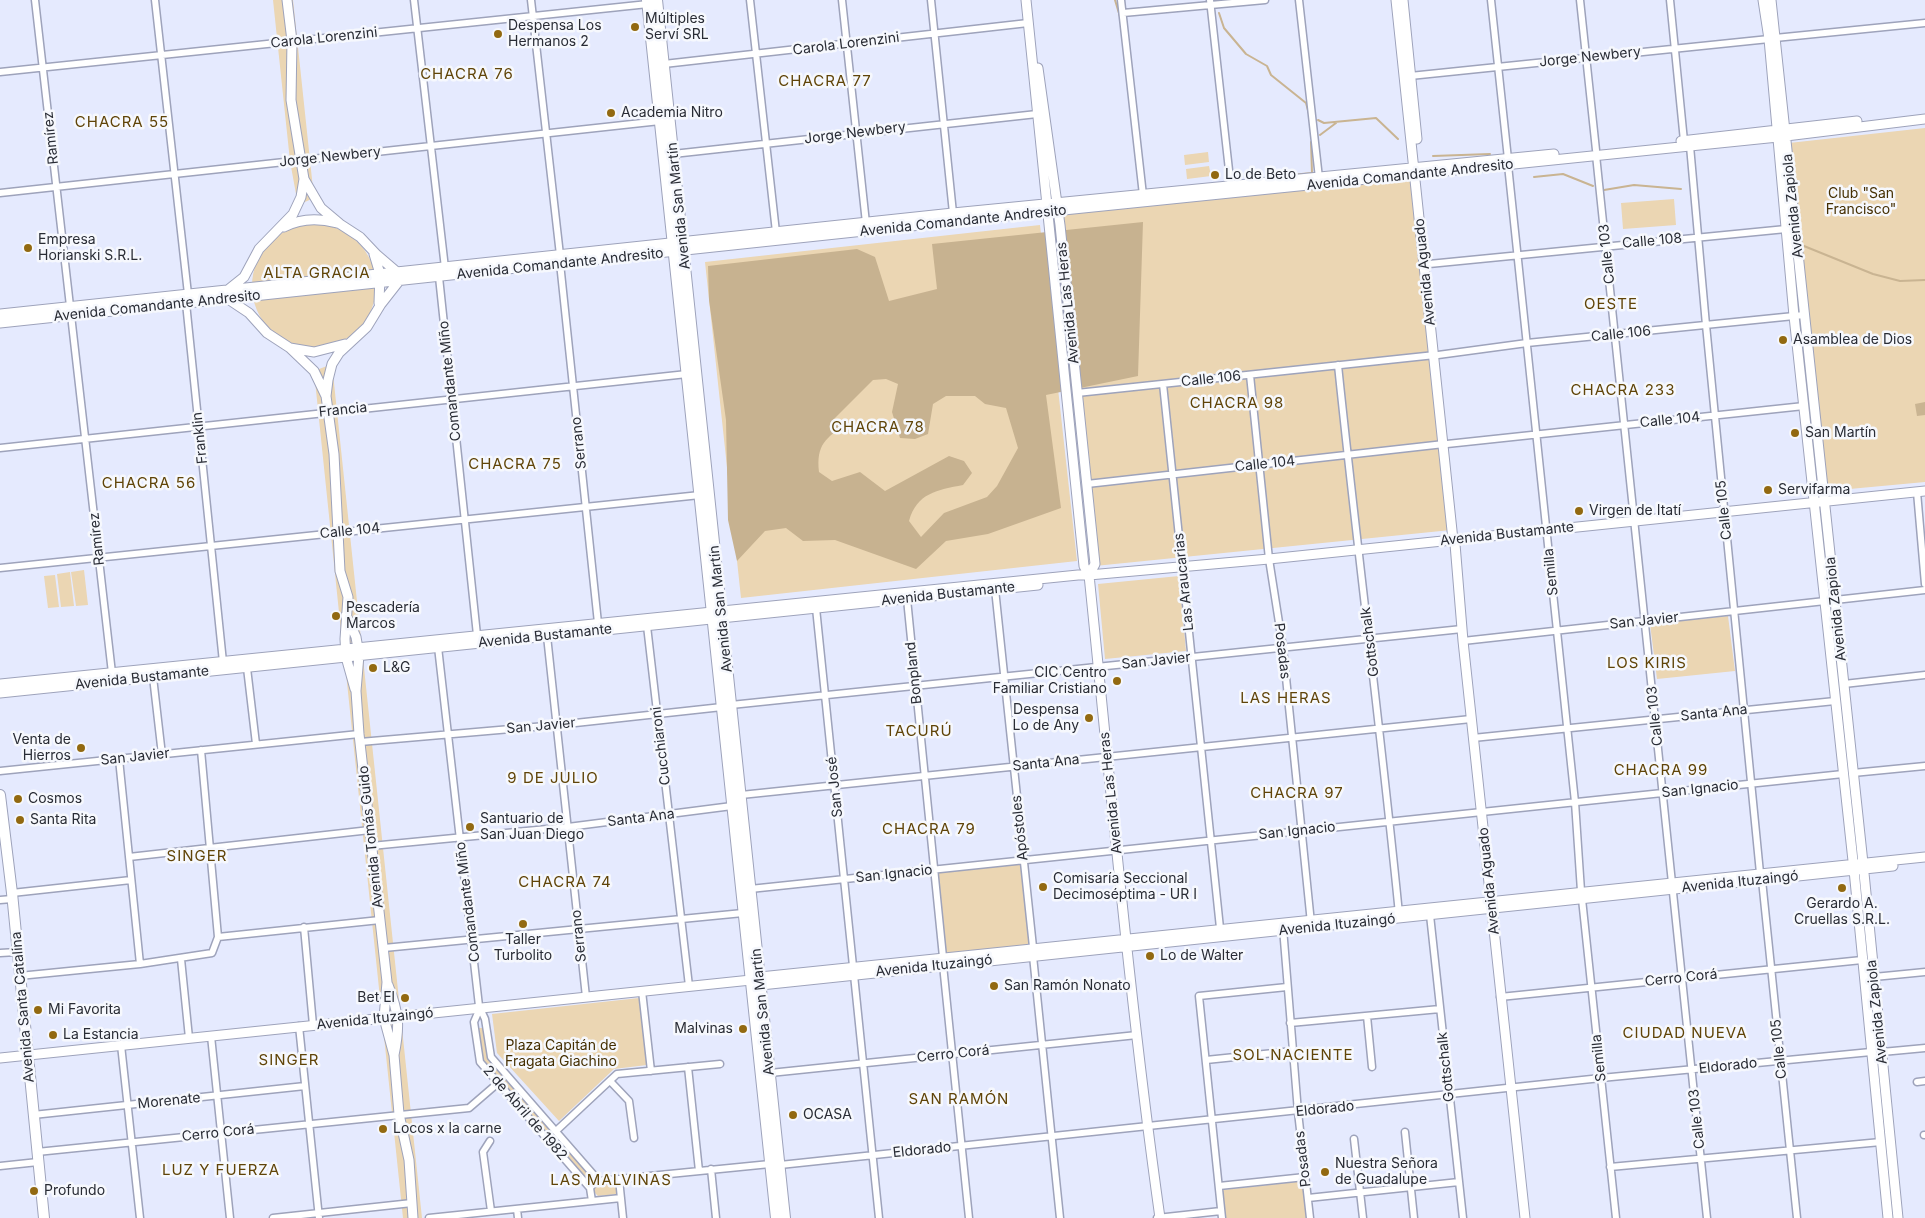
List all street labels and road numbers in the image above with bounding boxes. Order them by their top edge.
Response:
street label: Carola Lorenzini [270,24,378,52]
street label: Carola Lorenzini [792,29,900,59]
street label: Jorge Newbery [1538,43,1642,71]
street label: Ramírez [40,111,62,165]
street label: Jorge Newbery [803,118,907,148]
street label: Avenida San Martín [664,142,694,270]
street label: Jorge Newbery [278,143,382,171]
street label: Avenida Zapiola [1779,153,1807,259]
street label: Avenida Comandante Andresito [1306,156,1514,194]
street label: Avenida Comandante Andresito [859,202,1067,240]
street label: Avenida Aguado [1411,217,1439,327]
street label: Calle 103 [1596,223,1618,285]
street label: Calle 108 [1621,230,1683,252]
street label: Avenida Las Heras [1053,241,1083,365]
street label: Avenida Comandante Andresito [456,245,664,283]
street label: Avenida Comandante Andresito [53,287,261,325]
street label: Comandante Miño [435,320,465,442]
street label: Calle 106 [1590,323,1652,345]
street label: Calle 106 [1180,368,1242,390]
street label: Francia [318,399,368,421]
street label: Calle 104 [1639,408,1701,432]
street label: Franklin [189,411,211,465]
street label: Serrano [568,416,590,470]
street label: Calle 104 [1234,452,1296,476]
street label: Calle 105 [1713,479,1735,541]
street label: Ramírez [86,512,108,566]
street label: Calle 104 [319,519,381,543]
street label: Avenida Bustamante [1439,519,1575,549]
street label: Las Araucarias [1171,532,1197,632]
street label: Avenida San Martín [706,545,736,673]
street label: Semilla [1540,548,1562,596]
street label: Avenida Zapiola [1822,556,1850,662]
street label: Avenida Bustamante [880,579,1016,609]
street label: Gottschalk [1357,606,1383,678]
street label: San Javier [1609,609,1679,633]
street label: Avenida Bustamante [477,621,613,651]
street label: Posadas [1270,622,1294,680]
street label: Bonpland [902,641,926,705]
street label: San Javier [1121,649,1191,673]
street label: Avenida Bustamante [74,663,210,693]
street label: Calle 103 [1644,685,1666,747]
street label: Santa Ana [1680,701,1748,725]
street label: Cucchiaroni [648,706,674,786]
street label: San Javier [506,715,576,737]
street label: Avenida Las Heras [1096,731,1126,855]
street label: San Javier [100,745,170,769]
street label: Santa Ana [1012,751,1080,775]
street label: San José [823,756,847,818]
street label: Avenida Tomás Guido [355,765,387,909]
street label: San Ignacio [1661,777,1739,801]
street label: Apóstoles [1008,794,1032,862]
street label: Santa Ana [607,806,675,830]
street label: San Ignacio [1258,819,1336,843]
street label: Avenida Aguado [1475,826,1503,936]
street label: Comandante Miño [452,841,484,963]
street label: San Ignacio [855,862,933,886]
street label: Avenida Ituzaingó [1681,868,1799,896]
street label: Serrano [568,909,590,963]
street label: Avenida Ituzaingó [1278,911,1396,939]
street label: Avenida Santa Catalina [8,931,38,1083]
street label: Avenida San Martín [748,948,778,1076]
street label: Avenida Ituzaingó [875,952,993,980]
street label: Avenida Zapiola [1863,959,1891,1065]
street label: Cerro Corá [1644,966,1718,990]
street label: Avenida Ituzaingó [316,1005,434,1033]
street label: Calle 105 [1768,1018,1790,1080]
street label: Gottschalk [1434,1031,1458,1103]
street label: Semilla [1588,1034,1610,1082]
street label: Cerro Corá [916,1042,990,1066]
street label: Eldorado [1698,1055,1758,1077]
street label: 2 de Abril de 1982 [479,1062,571,1164]
street label: Calle 103 [1686,1088,1708,1150]
street label: Morenate [137,1089,201,1113]
street label: Eldorado [1295,1098,1355,1120]
street label: Cerro Corá [181,1121,255,1145]
street label: Posadas [1291,1130,1315,1188]
street label: Eldorado [892,1139,952,1161]

